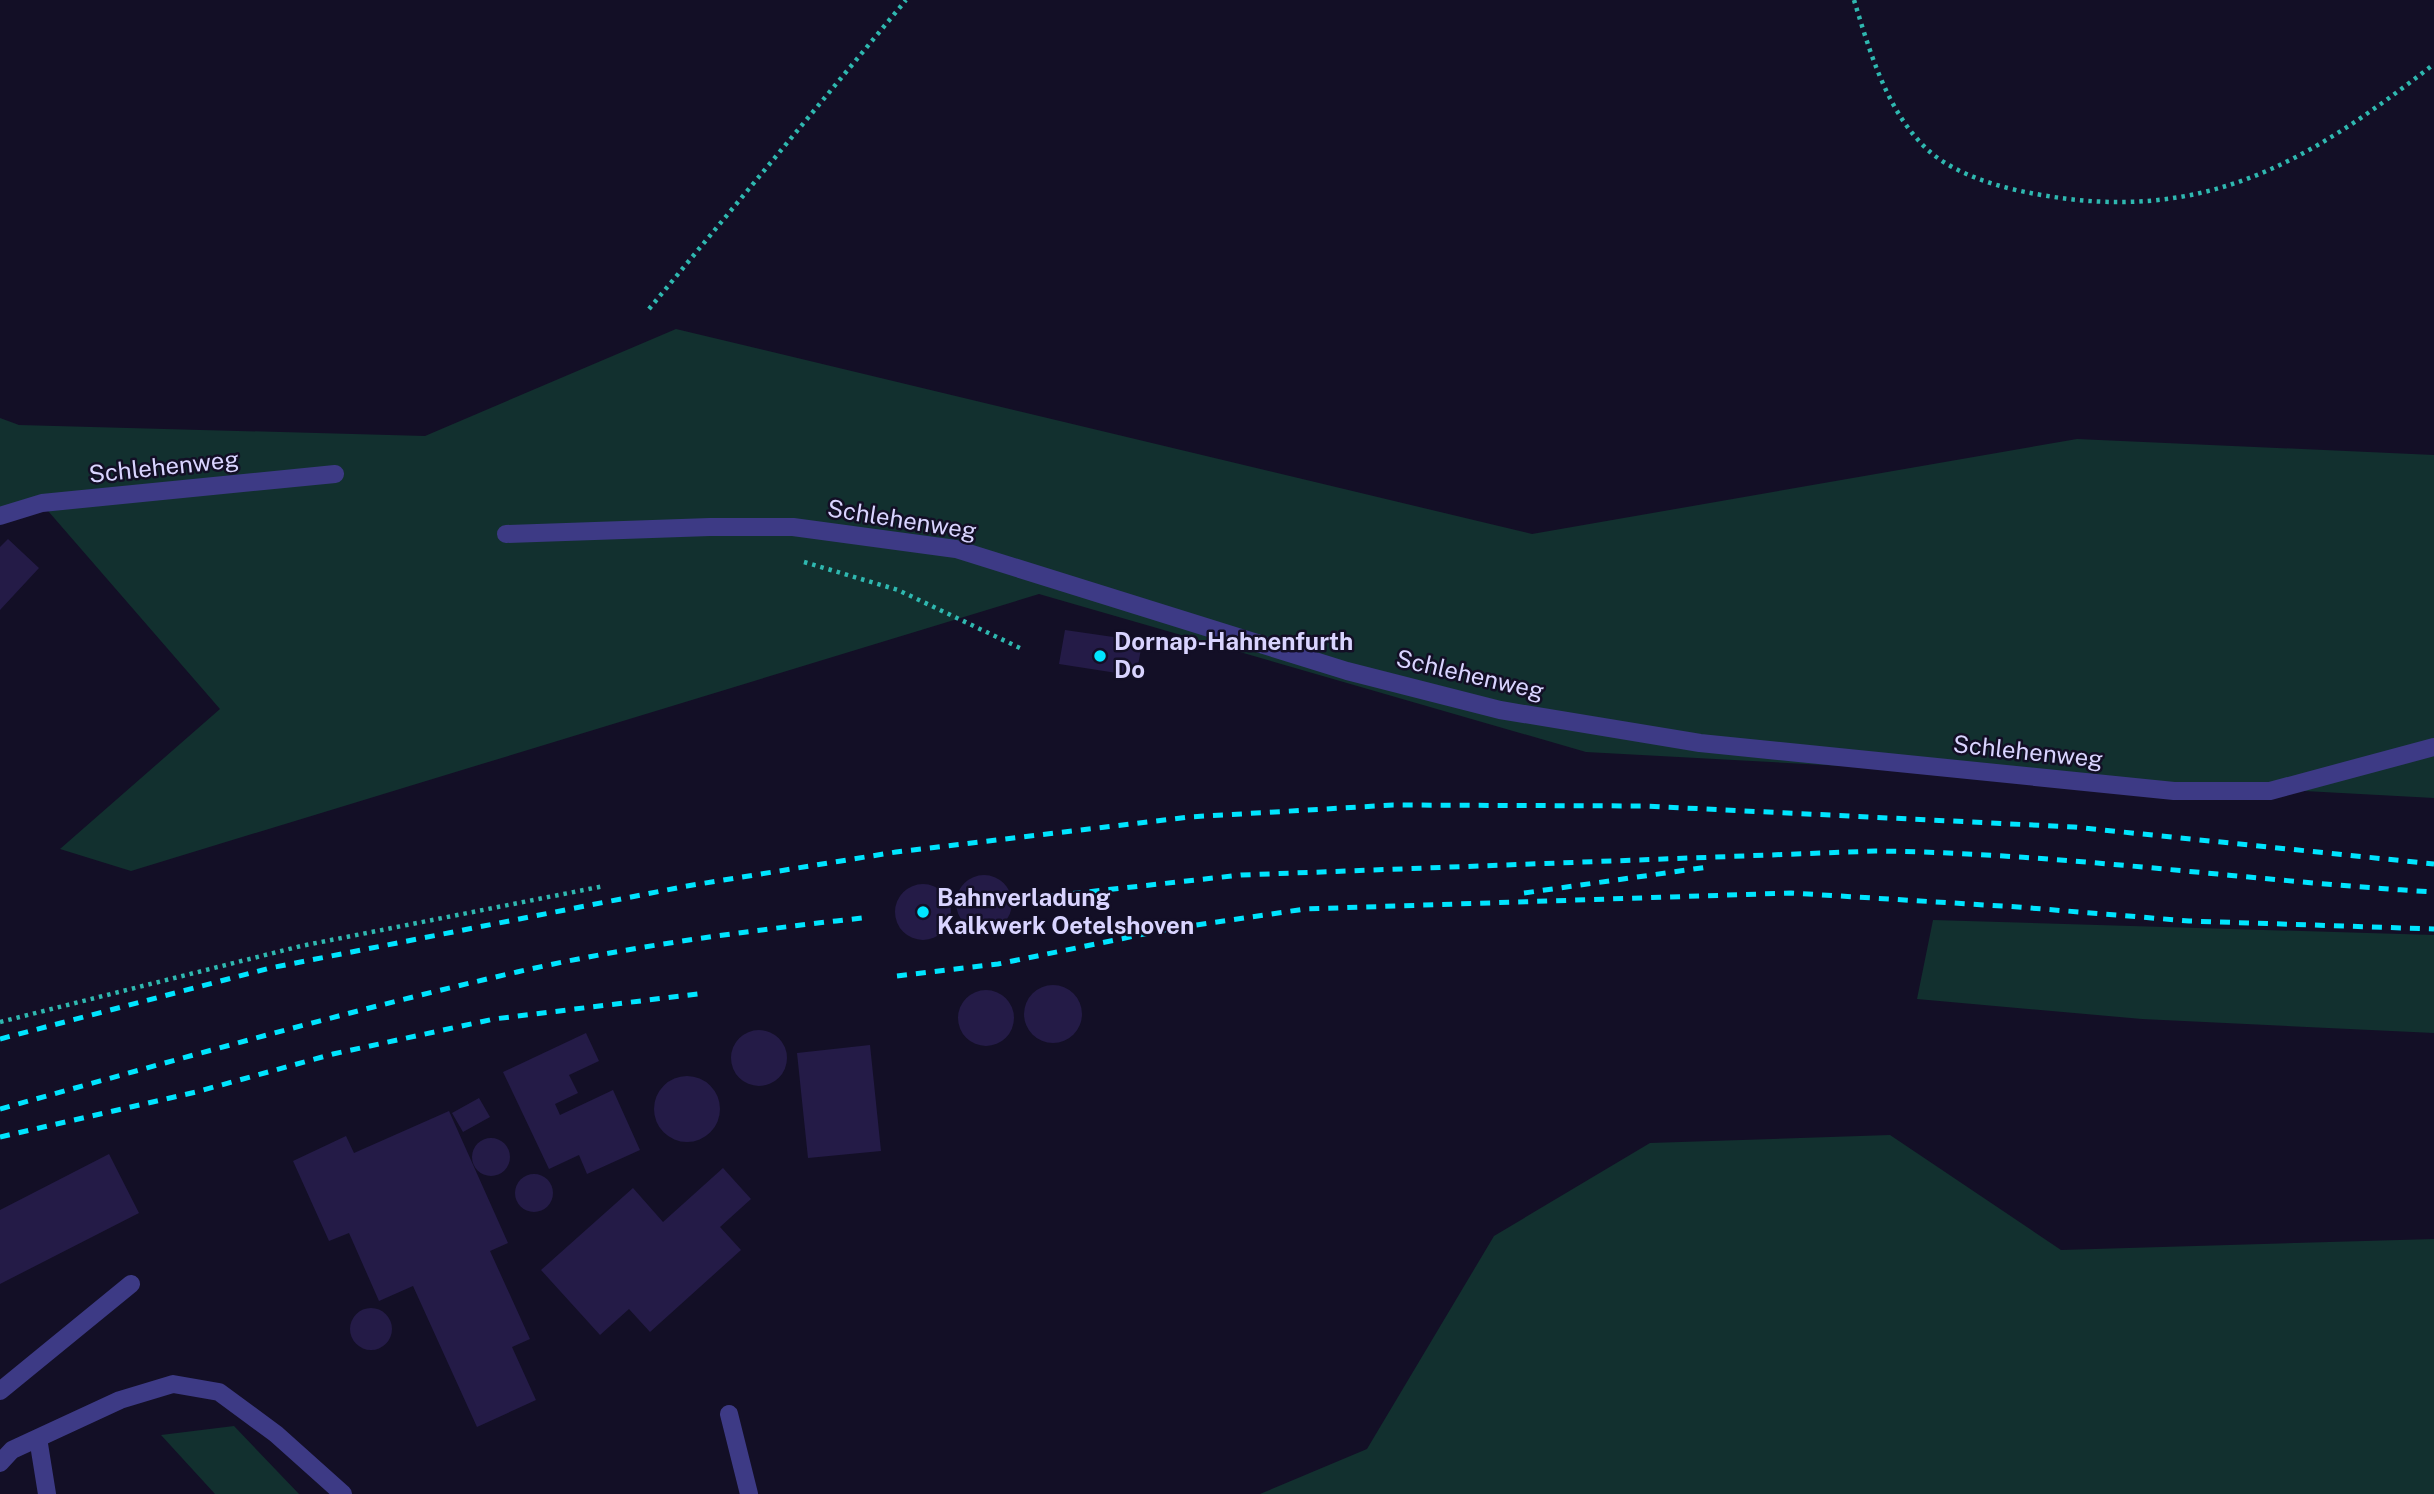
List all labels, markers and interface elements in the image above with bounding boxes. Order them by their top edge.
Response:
street label: Schlehenweg [87,444,240,488]
street label: Schlehenweg [825,493,979,545]
place label: Dornap-Hahnenfurth Do [1114,627,1353,683]
street label: Schlehenweg [1394,643,1547,705]
marker: Dornap-Hahnenfurth Do [1092,648,1108,664]
street label: Schlehenweg [1952,729,2105,773]
place label: Bahnverladung Kalkwerk Oetelshoven [937,883,1194,939]
marker: Bahnverladung Kalkwerk Oetelshoven [915,904,931,920]

